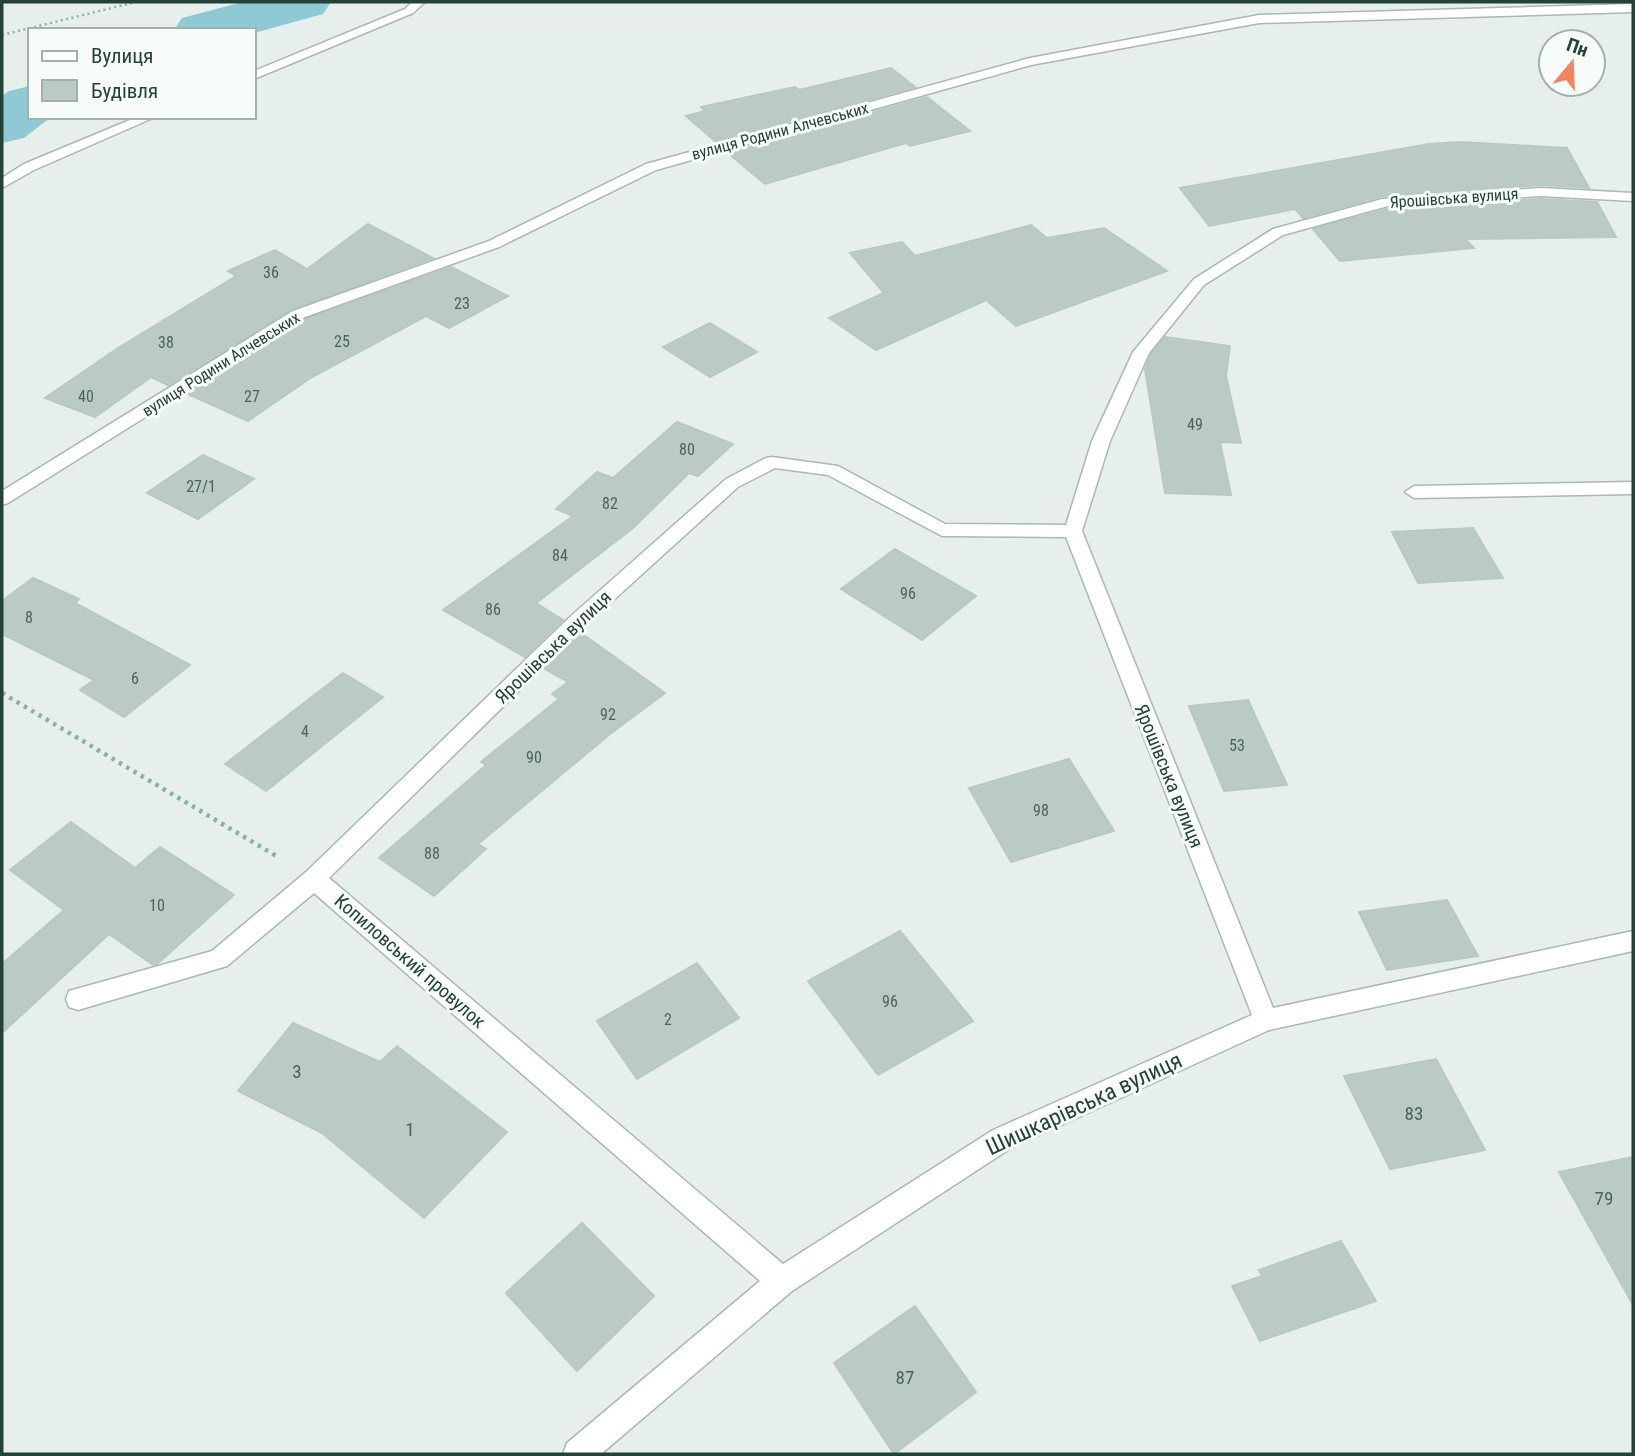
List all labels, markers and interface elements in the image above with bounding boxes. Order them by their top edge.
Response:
legend [28,28,256,119]
north arrow [1537,28,1607,98]
text: Пн [1564,33,1591,62]
text: Вулиця [91,44,153,68]
text: Будівля [91,79,158,103]
street label: вулиця Родини Алчевських [690,98,870,164]
street label: Ярошівська вулиця [1389,184,1519,212]
house number: 36 [263,263,279,282]
house number: 23 [454,294,470,313]
street label: вулиця Родини Алчевських [139,308,303,420]
house number: 25 [334,332,350,351]
house number: 38 [158,333,174,352]
house number: 40 [78,387,94,406]
house number: 27 [244,387,260,406]
house number: 49 [1187,415,1203,434]
house number: 80 [679,440,695,459]
house number: 27/1 [186,477,216,496]
house number: 82 [602,494,618,513]
house number: 84 [552,546,568,565]
house number: 96 [900,584,916,603]
street label: Ярошівська вулиця [490,586,616,708]
house number: 86 [485,600,501,619]
house number: 8 [25,608,33,627]
house number: 6 [131,669,139,688]
street label: Ярошівська вулиця [1130,701,1208,851]
house number: 92 [600,705,616,724]
house number: 4 [301,722,309,741]
house number: 53 [1229,736,1245,755]
house number: 90 [526,748,542,767]
house number: 98 [1033,801,1049,820]
house number: 88 [424,844,440,863]
street label: Копиловський провулок [330,889,490,1033]
house number: 10 [149,896,165,915]
house number: 96 [882,992,898,1011]
house number: 2 [664,1010,672,1029]
street label: Шишкарівська вулиця [982,1047,1186,1161]
house number: 3 [292,1060,302,1083]
house number: 83 [1405,1102,1423,1125]
house number: 1 [405,1118,415,1141]
house number: 79 [1595,1187,1613,1210]
house number: 87 [896,1366,914,1389]

